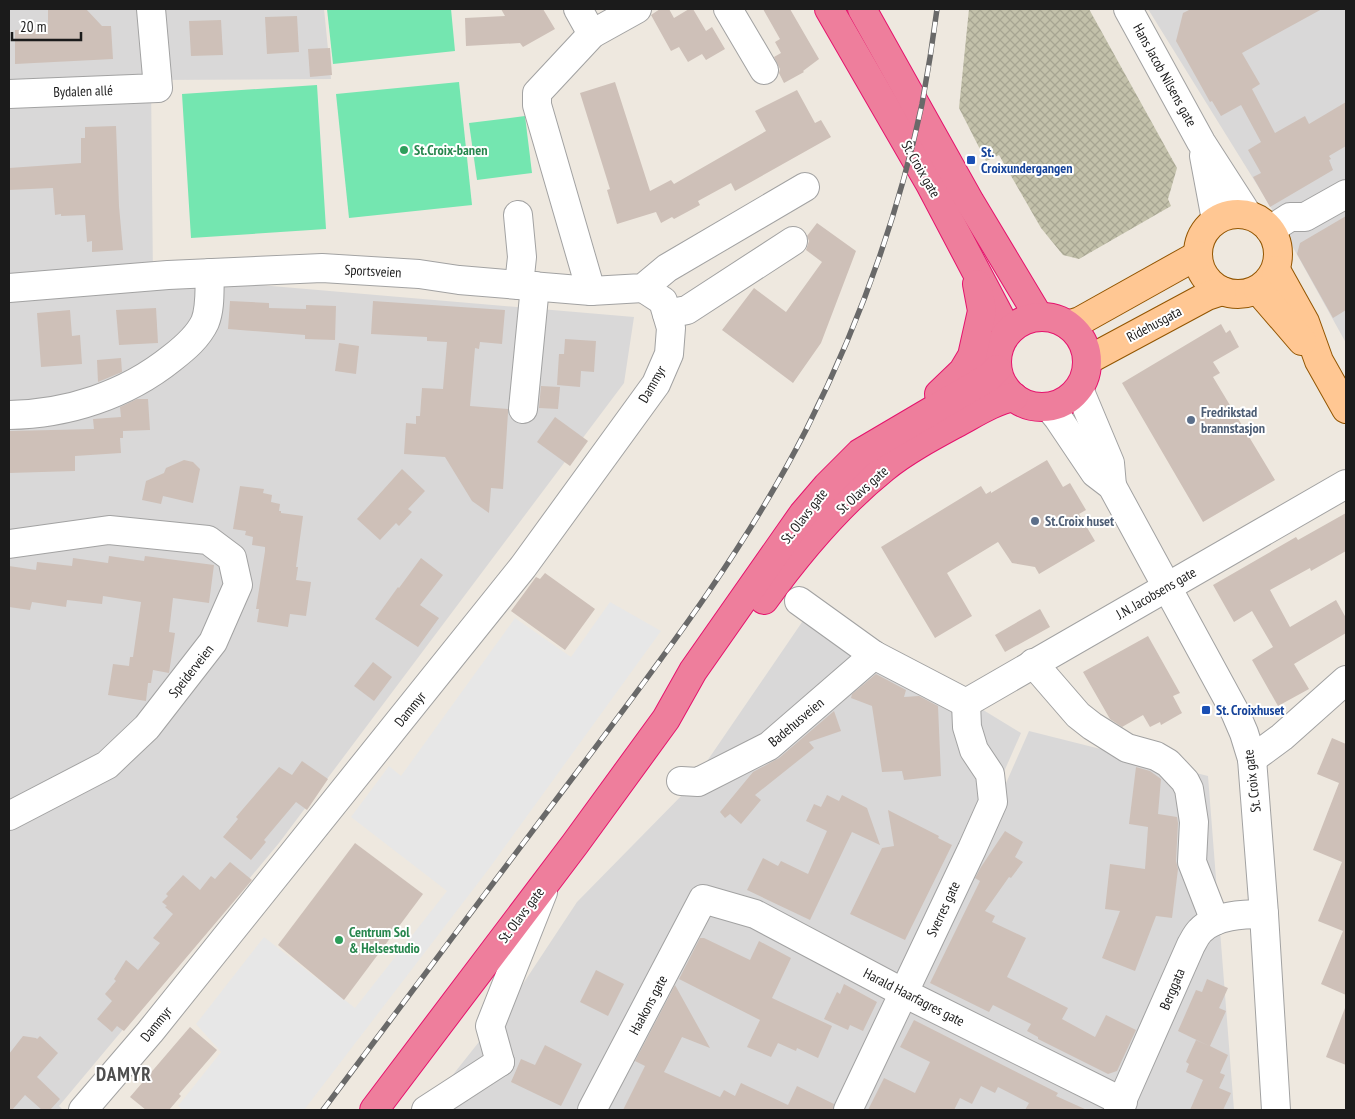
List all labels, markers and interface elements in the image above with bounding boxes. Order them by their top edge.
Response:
scale bar [12,10,81,42]
text: 20 m [20,17,46,36]
street label: Hans Jacob Nilsens gate [1129,20,1201,130]
street label: Bydalen allé [53,81,113,101]
street label: St. Croix gate [897,137,945,201]
place label: St.Croix-banen [414,141,487,159]
place label: St. Croixundergangen [981,143,1073,177]
marker: St.Croix-banen [398,144,410,156]
marker: St. Croixundergangen [965,154,977,166]
street label: Sportsveien [344,261,402,281]
street label: Ridehusgata [1123,302,1185,346]
street label: Dammyr [634,362,670,406]
place label: Fredrikstad brannstasjon [1201,403,1265,437]
marker: Fredrikstad brannstasjon [1185,414,1197,426]
street label: St Olavs gate [832,462,892,518]
street label: St. Olavs gate [777,485,831,547]
place label: St.Croix huset [1045,512,1114,530]
marker: St.Croix huset [1029,515,1041,527]
street label: J.N. Jacobsens gate [1112,563,1199,624]
street label: Speiderveien [165,641,217,701]
street label: Dammyr [390,688,430,730]
street label: Badehusveien [764,694,828,750]
place label: St. Croixhuset [1216,701,1284,719]
marker: St. Croixhuset [1200,704,1212,716]
street label: St. Croix gate [1239,748,1265,813]
street label: Sverres gate [922,878,964,940]
street label: St. Olavs gate [494,883,548,946]
place label: Centrum Sol & Helsestudio [349,923,420,957]
marker: Centrum Sol & Helsestudio [333,934,345,946]
street label: Harald Haarfagres gate [860,964,968,1030]
street label: Berggata [1155,966,1189,1012]
street label: Haakons gate [625,972,671,1038]
street label: Dammyr [136,1003,176,1045]
district label: DAMYR [96,1062,152,1086]

